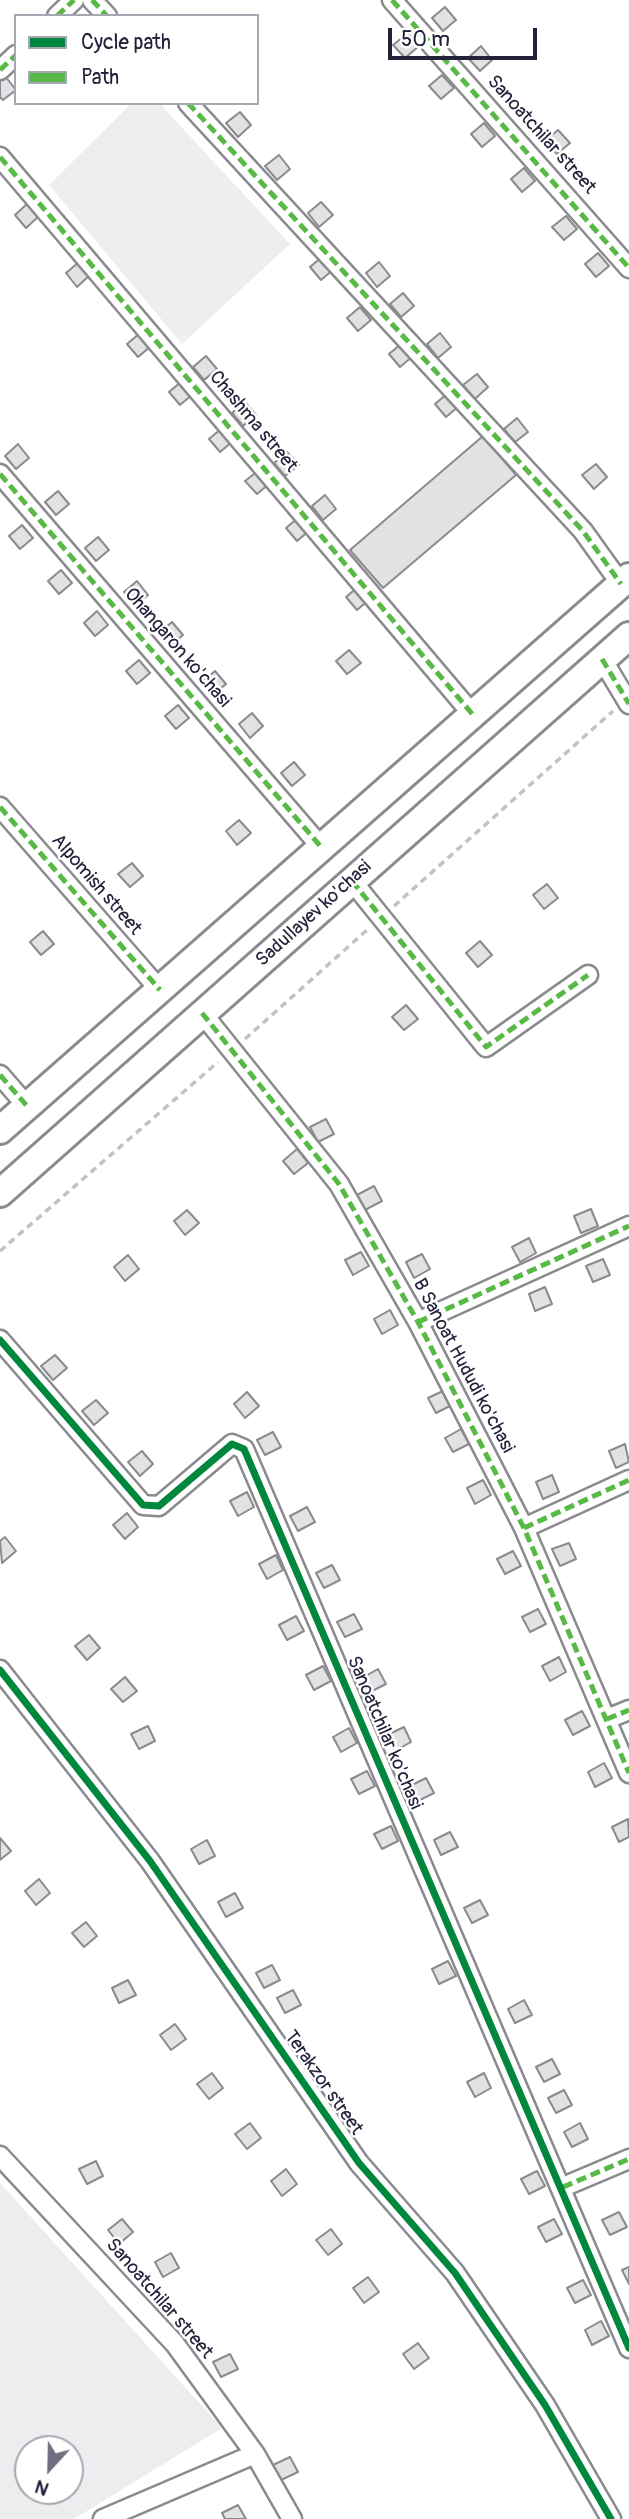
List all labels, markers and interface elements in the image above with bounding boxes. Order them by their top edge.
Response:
legend [14,14,259,105]
scale bar [391,14,540,58]
text: 50 m [401,26,450,53]
text: Cycle path [81,29,171,56]
text: Path [81,64,119,91]
street label: Sanoatchilar street [482,71,600,199]
street label: Chashma street [204,367,302,477]
street label: Ohangaron ko'chasi [119,584,235,712]
street label: Alpomish street [46,830,146,940]
street label: Sadullayev ko'chasi [251,856,377,972]
street label: B Sanoat Hududi ko'chasi [407,1275,519,1457]
street label: Sanoatchilar ko'chasi [341,1653,427,1813]
street label: Terakzor street [279,2026,367,2140]
street label: Sanoatchilar street [101,2234,217,2364]
north arrow [14,2435,84,2505]
text: N [31,2474,52,2501]

